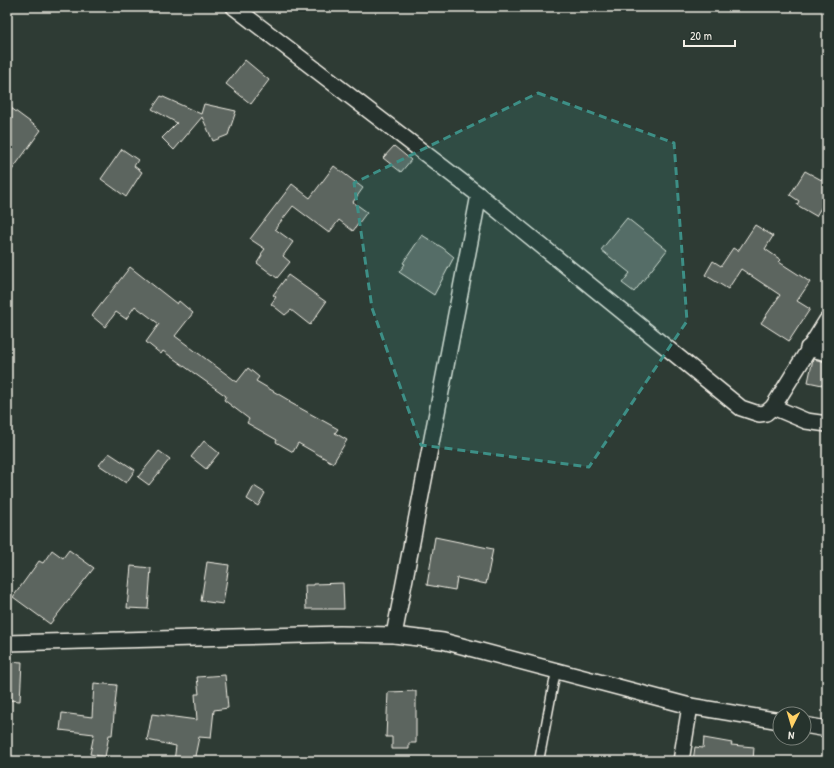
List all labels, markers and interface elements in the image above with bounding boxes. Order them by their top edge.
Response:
scale bar [684,22,735,48]
text: 20 m [690,27,712,44]
north arrow [772,706,812,746]
text: N [787,729,795,743]

